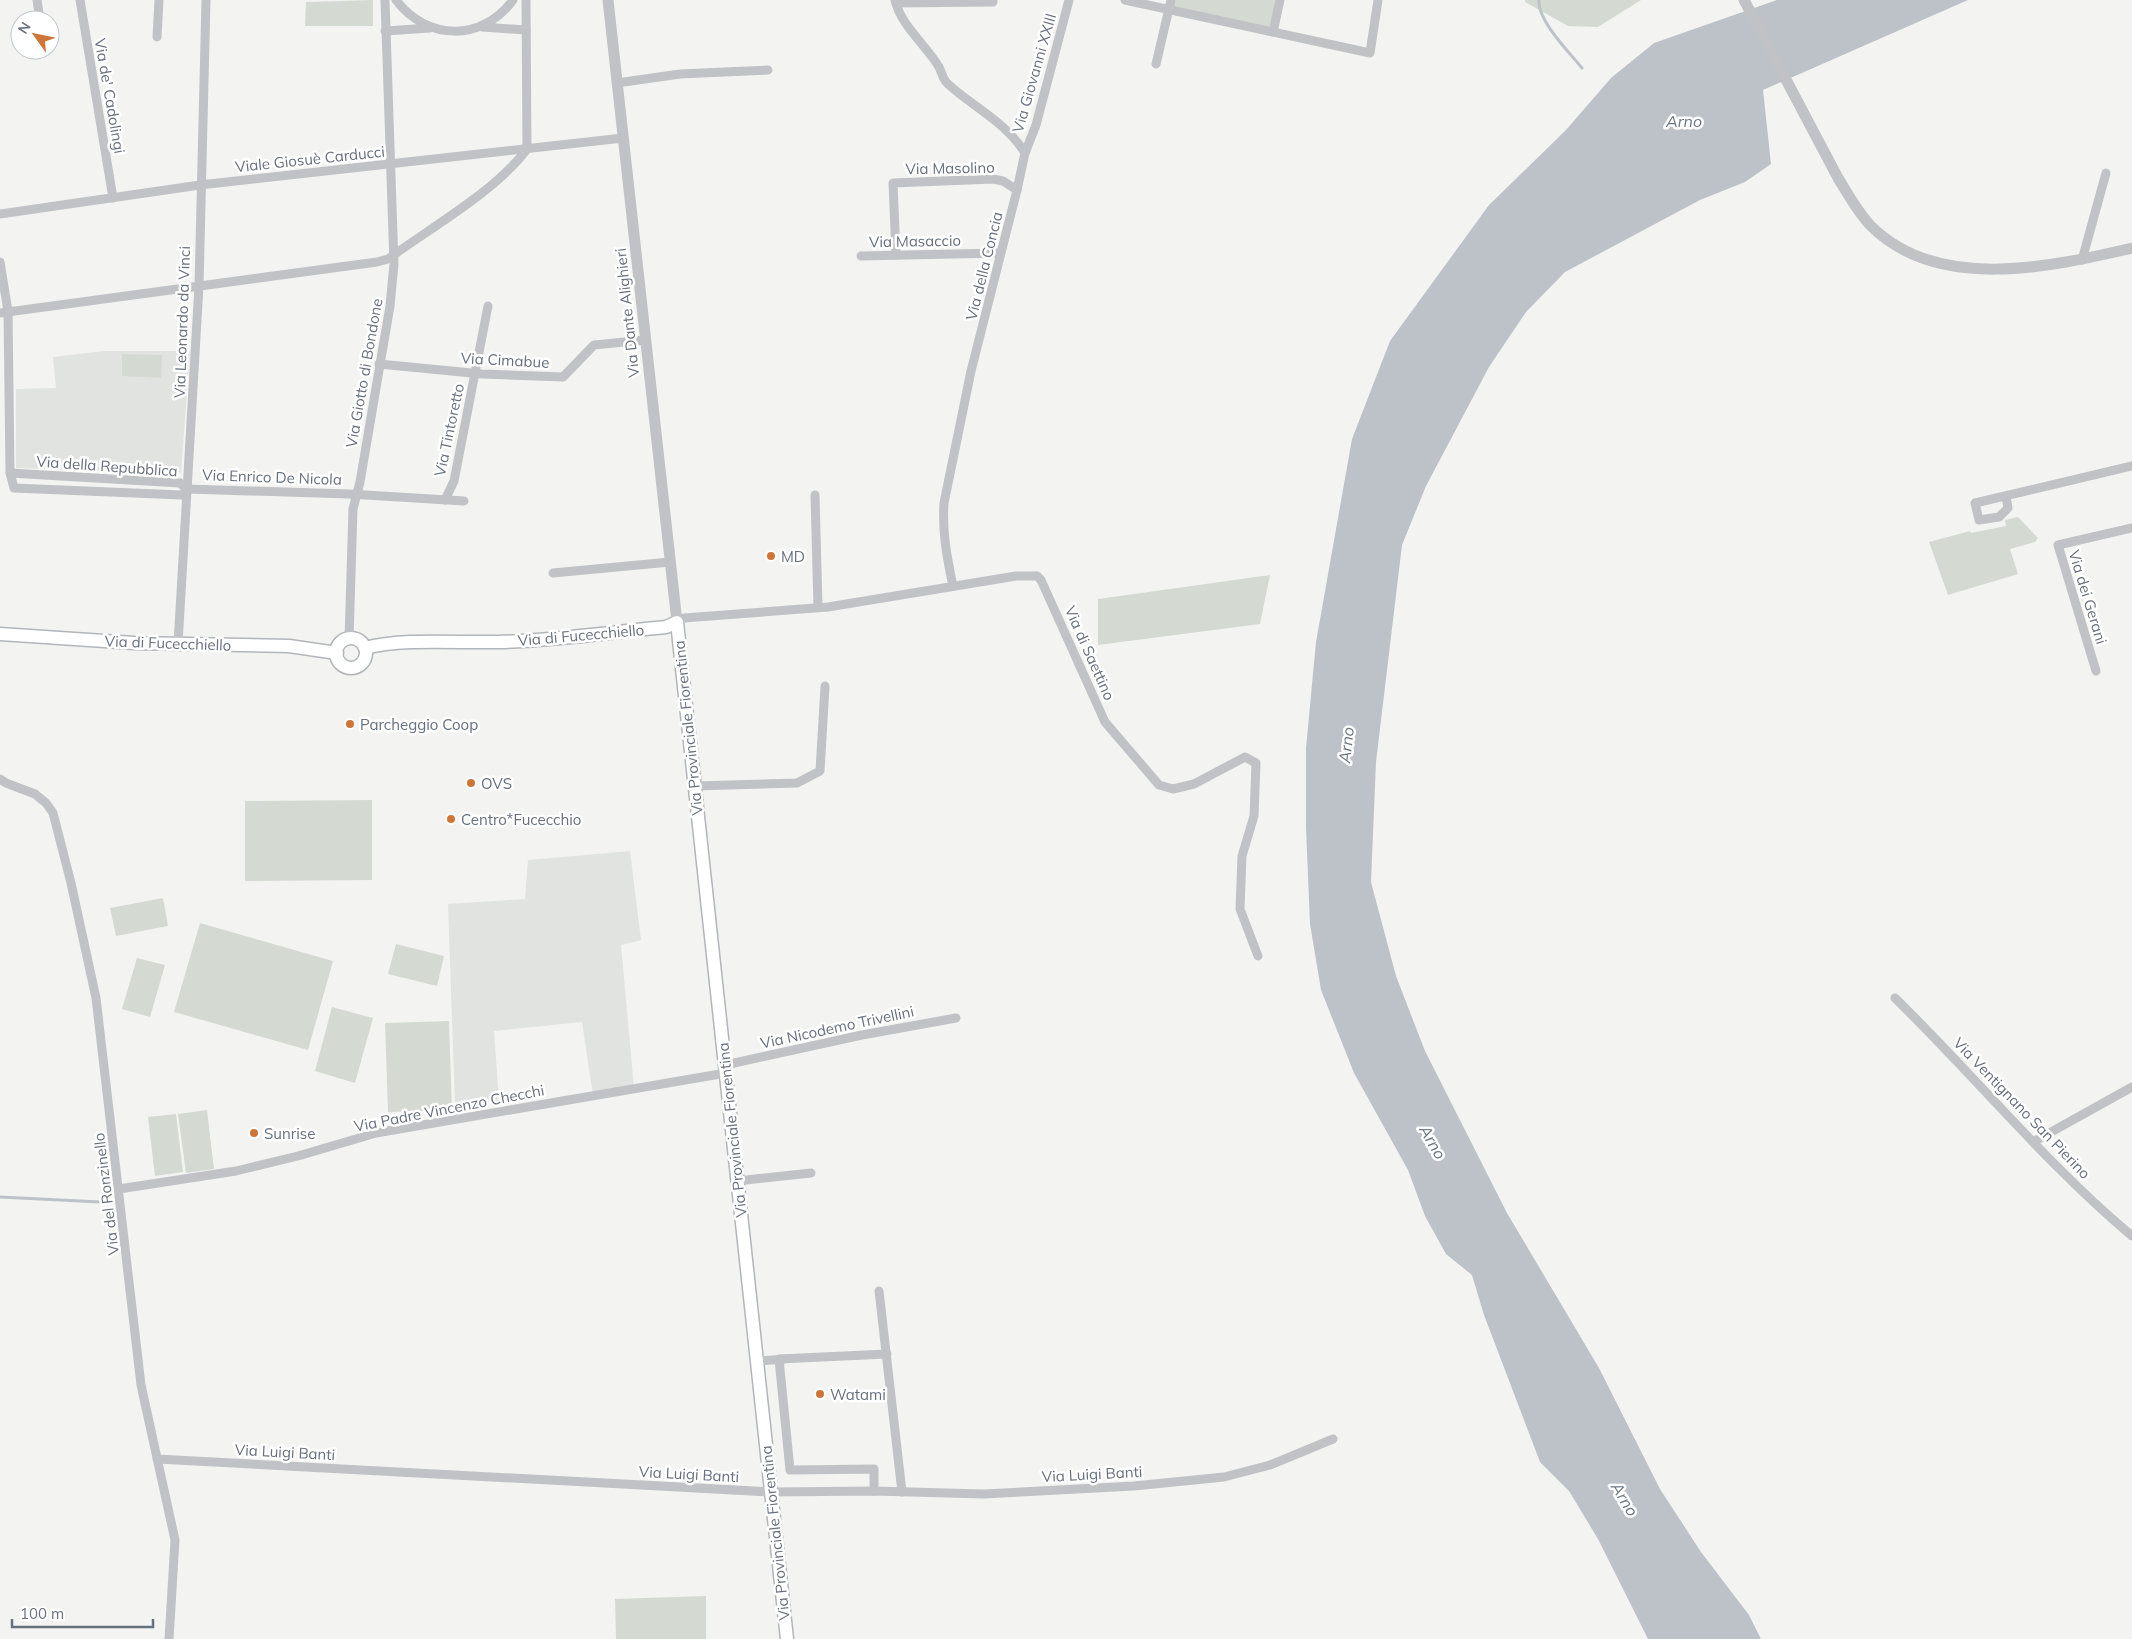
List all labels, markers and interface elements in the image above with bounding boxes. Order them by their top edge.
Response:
north arrow [10,10,60,60]
street label: Via Giovanni XXIII [1008,11,1060,135]
text: N [14,19,35,37]
street label: Via de' Cadolingi [91,37,129,155]
water label: Arno [1665,111,1702,131]
street label: Viale Giosuè Carducci [234,142,386,176]
street label: Via Masolino [905,158,995,178]
street label: Via della Concia [961,210,1007,322]
street label: Via Masaccio [869,231,961,251]
street label: Via Leonardo da Vinci [170,246,194,398]
street label: Via Dante Alighieri [611,247,643,379]
street label: Via Giotto di Bondone [342,297,386,449]
street label: Via Cimabue [460,348,550,372]
street label: Via Tintoretto [430,382,468,478]
street label: Via della Repubblica [36,452,178,480]
street label: Via Enrico De Nicola [202,465,342,489]
place label: MD [781,547,805,566]
street label: Via dei Gerani [2065,548,2111,646]
marker: MD [765,550,777,562]
street label: Via di Saettino [1061,603,1119,703]
street label: Via di Fucecchiello [517,620,645,650]
street label: Via di Fucecchiello [104,631,232,655]
street label: Via Provinciale Fiorentina [669,640,707,816]
place label: Parcheggio Coop [360,715,478,734]
marker: Parcheggio Coop [344,718,356,730]
water label: Arno [1334,726,1358,765]
place label: OVS [481,774,512,793]
marker: OVS [465,777,477,789]
place label: Centro*Fucecchio [461,810,581,829]
marker: Centro*Fucecchio [445,813,457,825]
street label: Via Nicodemo Trivellini [759,1001,915,1053]
street label: Via Ventignano San Pierino [1949,1033,2095,1183]
street label: Via Provinciale Fiorentina [713,1042,751,1218]
street label: Via Padre Vincenzo Checchi [352,1080,546,1136]
water label: Arno [1415,1121,1451,1163]
place label: Sunrise [264,1124,315,1143]
marker: Sunrise [248,1127,260,1139]
street label: Via del Ronzinello [89,1132,123,1256]
place label: Watami [830,1385,886,1404]
marker: Watami [814,1388,826,1400]
street label: Via Luigi Banti [234,1440,336,1464]
street label: Via Provinciale Fiorentina [756,1445,794,1621]
street label: Via Luigi Banti [638,1462,740,1486]
street label: Via Luigi Banti [1041,1462,1143,1486]
water label: Arno [1607,1478,1643,1520]
scale bar [12,1596,154,1628]
text: 100 m [20,1604,64,1623]

